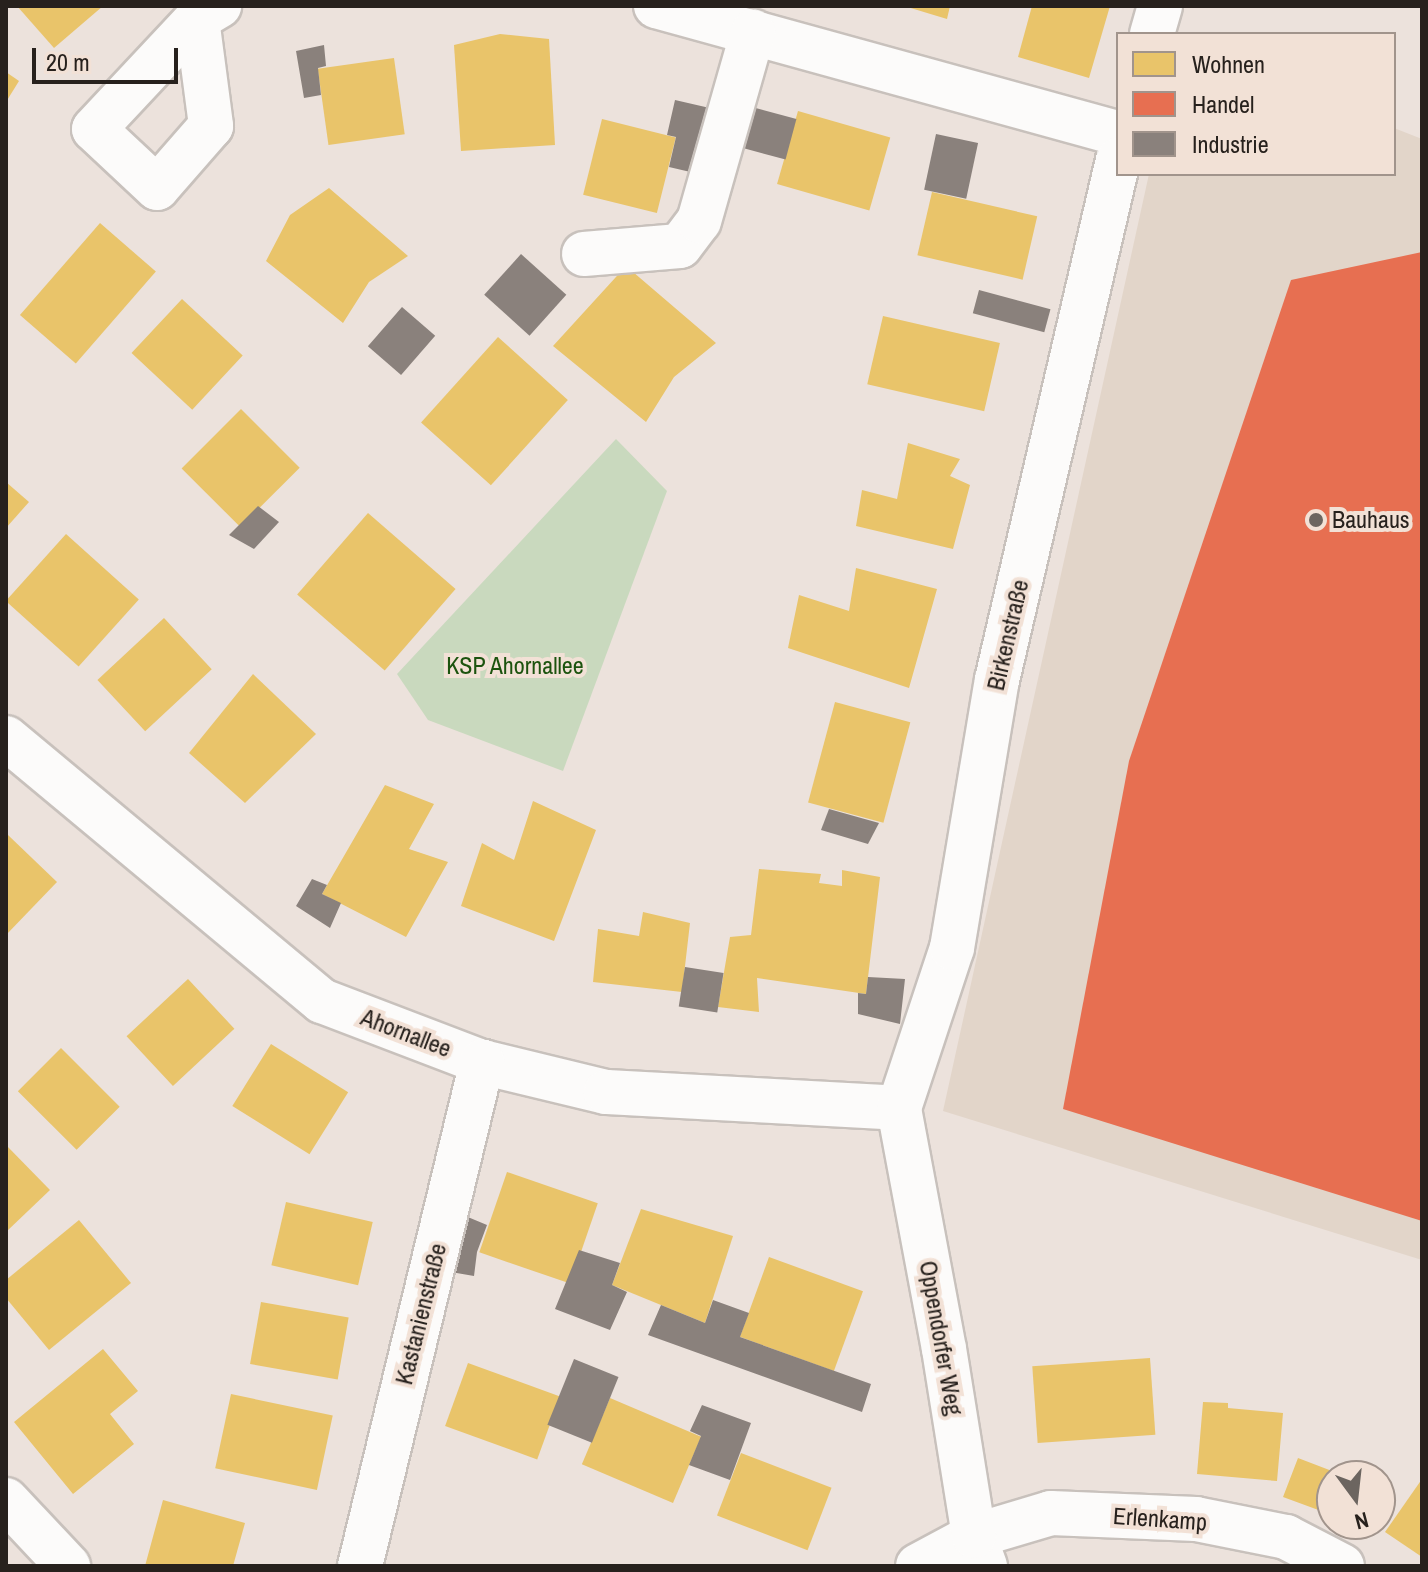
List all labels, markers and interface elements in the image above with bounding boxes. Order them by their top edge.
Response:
scale bar [36,32,182,82]
legend [1116,32,1396,176]
text: 20 m [46,46,90,78]
text: Wohnen [1192,48,1265,80]
text: Handel [1192,88,1254,120]
text: Industrie [1192,128,1269,160]
place label: Bauhaus [1332,506,1410,534]
marker: Bauhaus [1307,511,1325,529]
street label: Birkenstraße [981,577,1035,693]
park label: KSP Ahornallee [446,652,584,680]
street label: Ahornallee [357,1003,455,1063]
street label: Kastanienstraße [390,1240,452,1388]
street label: Oppendorfer Weg [913,1259,969,1417]
north arrow [1316,1460,1396,1540]
street label: Erlenkamp [1112,1501,1208,1537]
text: N [1352,1505,1372,1537]

